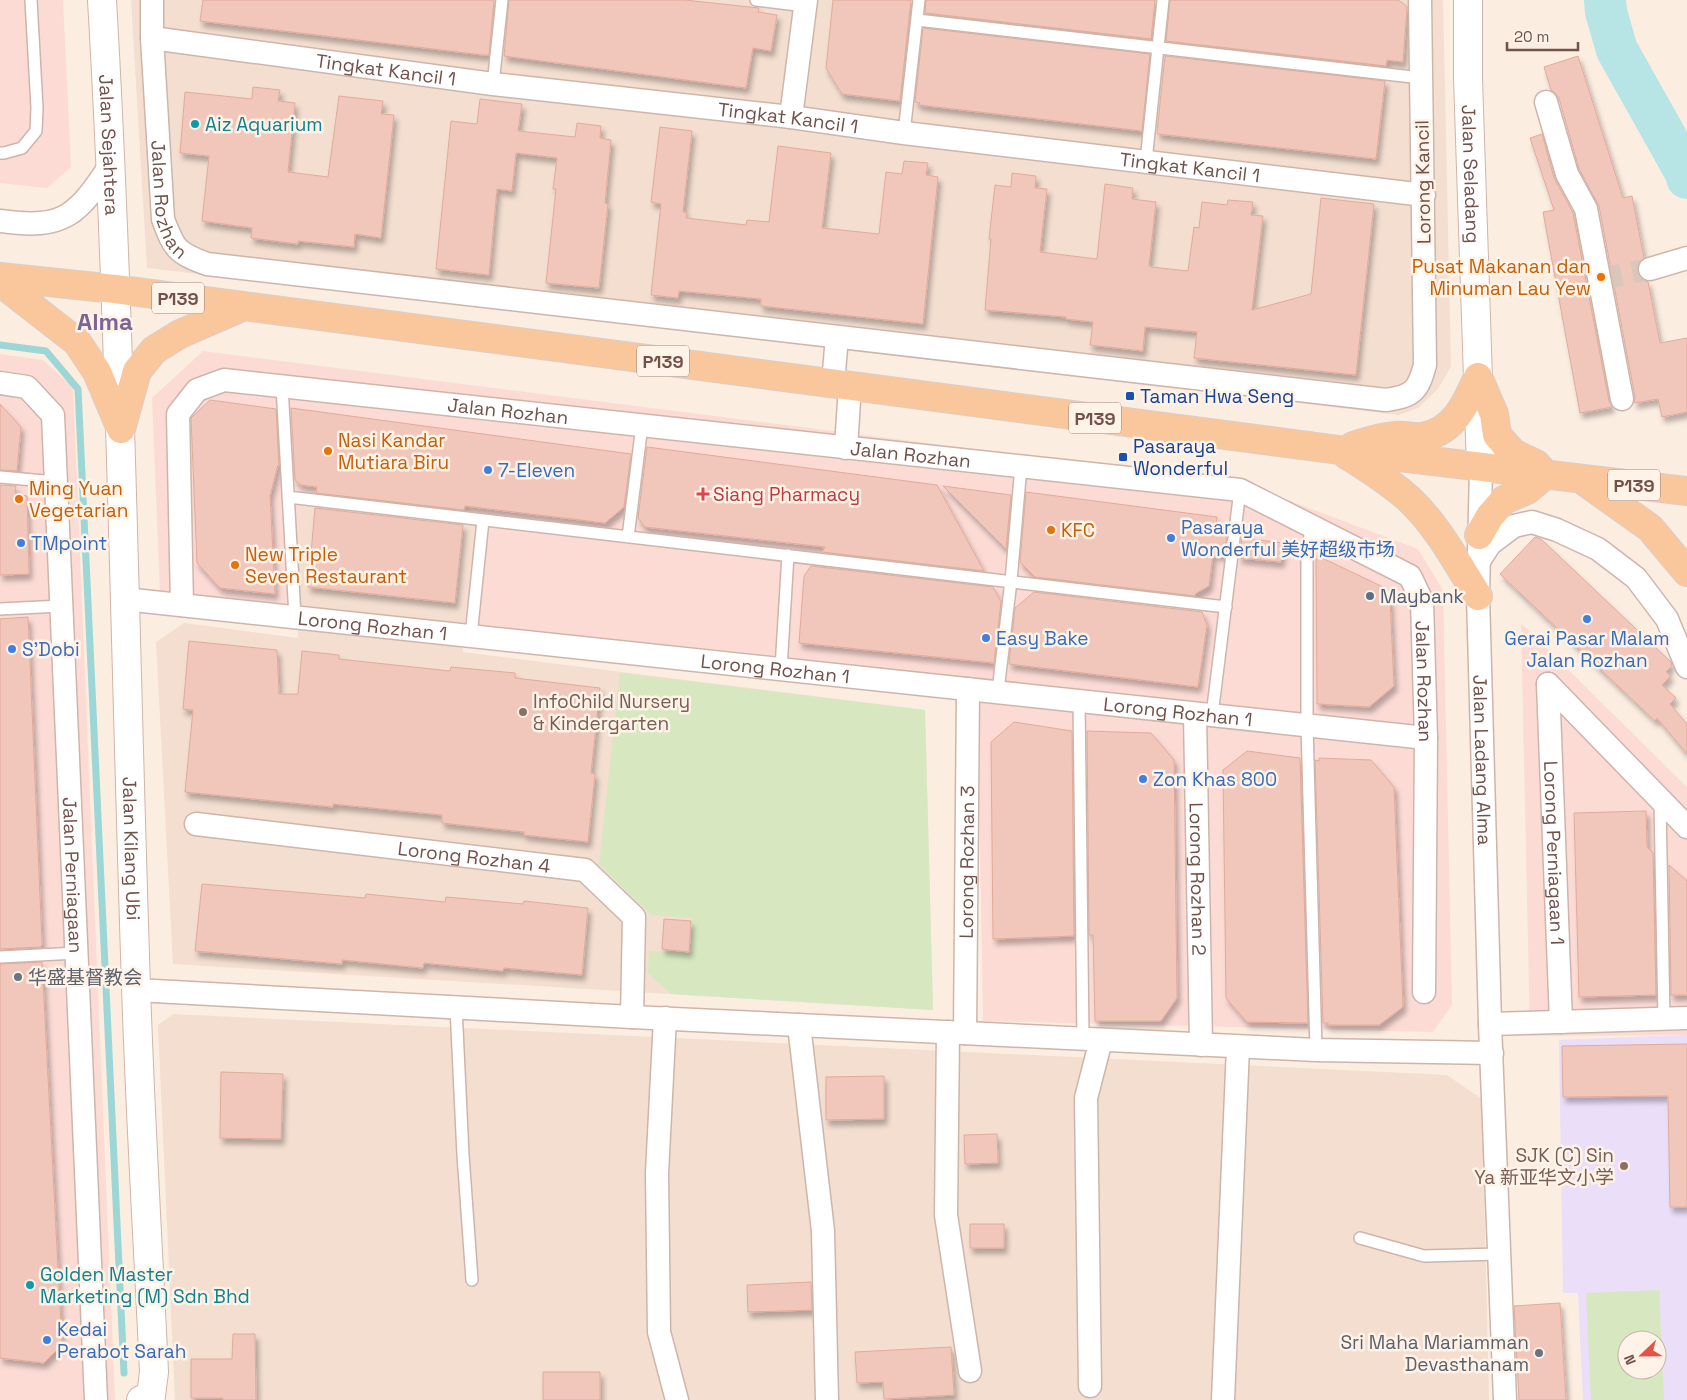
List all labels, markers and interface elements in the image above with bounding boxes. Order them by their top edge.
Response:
scale bar [1507,20,1578,52]
text: 20 m [1514,27,1549,46]
street label: Tingkat Kancil 1 [314,48,458,91]
street label: Jalan Sejahtera [94,74,125,216]
street label: Tingkat Kancil 1 [717,96,860,139]
street label: Jalan Seladang [1456,104,1486,244]
place label: Aiz Aquarium [205,112,323,137]
marker: Aiz Aquarium [189,118,201,130]
street label: Lorong Kancil [1409,120,1437,244]
street label: Jalan Rozhan [146,139,193,264]
street label: Tingkat Kancil 1 [1118,146,1262,188]
place label: Pusat Makanan dan Minuman Lau Yew [1412,254,1591,301]
marker: Pusat Makanan dan Minuman Lau Yew [1595,271,1607,283]
road number: P139 [152,282,204,314]
district label: Alma [77,306,133,337]
road number: P139 [637,346,689,376]
place label: Taman Hwa Seng [1140,384,1294,409]
marker: Taman Hwa Seng [1124,390,1136,402]
street label: Jalan Rozhan [446,392,570,430]
road number: P139 [1069,402,1121,433]
place label: Nasi Kandar Mutiara Biru [338,428,449,475]
place label: Pasaraya Wonderful [1133,434,1228,481]
street label: Jalan Rozhan [849,435,972,473]
marker: Nasi Kandar Mutiara Biru [322,445,334,457]
marker: Pasaraya Wonderful [1117,451,1129,463]
place label: 7-Eleven [498,458,575,483]
marker: 7-Eleven [482,464,494,476]
road number: P139 [1608,470,1660,500]
place label: Ming Yuan Vegetarian [29,476,128,523]
place label: Siang Pharmacy [713,482,860,507]
marker: Siang Pharmacy [697,488,709,500]
marker: Ming Yuan Vegetarian [13,493,25,505]
place label: Pasaraya Wonderful 美好超级市场 [1181,515,1395,562]
place label: KFC [1061,518,1095,543]
marker: KFC [1045,524,1057,536]
place label: TMpoint [31,531,107,556]
marker: Pasaraya Wonderful 美好超级市场 [1165,532,1177,544]
marker: TMpoint [15,537,27,549]
place label: New Triple Seven Restaurant [245,542,407,589]
marker: New Triple Seven Restaurant [229,559,241,571]
place label: Maybank [1380,584,1464,609]
marker: Maybank [1364,590,1376,602]
street label: Lorong Rozhan 1 [297,605,448,646]
marker: Gerai Pasar Malam Jalan Rozhan [1581,613,1593,625]
street label: Jalan Rozhan [1410,620,1439,742]
place label: Easy Bake [996,626,1089,651]
place label: Gerai Pasar Malam Jalan Rozhan [1504,626,1670,673]
marker: Easy Bake [980,632,992,644]
place label: S'Dobi [22,637,80,662]
marker: S'Dobi [6,643,18,655]
street label: Lorong Rozhan 1 [699,648,851,689]
street label: Jalan Ladang Alma [1468,674,1497,846]
place label: InfoChild Nursery & Kindergarten [533,689,690,736]
street label: Lorong Rozhan 1 [1102,691,1254,732]
marker: InfoChild Nursery & Kindergarten [517,706,529,718]
street label: Lorong Perniagaan 1 [1538,760,1571,946]
place label: Zon Khas 800 [1153,767,1277,792]
marker: Zon Khas 800 [1137,773,1149,785]
street label: Jalan Kilang Ubi [117,776,146,921]
street label: Lorong Rozhan 3 [953,785,980,939]
street label: Jalan Perniagaan [57,797,89,954]
street label: Lorong Rozhan 2 [1184,802,1212,956]
street label: Lorong Rozhan 4 [396,835,552,878]
place label: 华盛基督教会 [28,965,142,990]
marker: 华盛基督教会 [12,971,24,983]
place label: SJK (C) Sin Ya 新亚华文小学 [1474,1143,1614,1190]
marker: SJK (C) Sin Ya 新亚华文小学 [1618,1160,1630,1172]
place label: Golden Master Marketing (M) Sdn Bhd [40,1262,250,1309]
marker: Golden Master Marketing (M) Sdn Bhd [24,1279,36,1291]
place label: Kedai Perabot Sarah [57,1317,186,1364]
place label: Sri Maha Mariamman Devasthanam [1340,1330,1529,1377]
north arrow [1617,1330,1667,1380]
marker: Kedai Perabot Sarah [41,1334,53,1346]
marker: Sri Maha Mariamman Devasthanam [1533,1347,1545,1359]
text: N [1620,1352,1640,1368]

